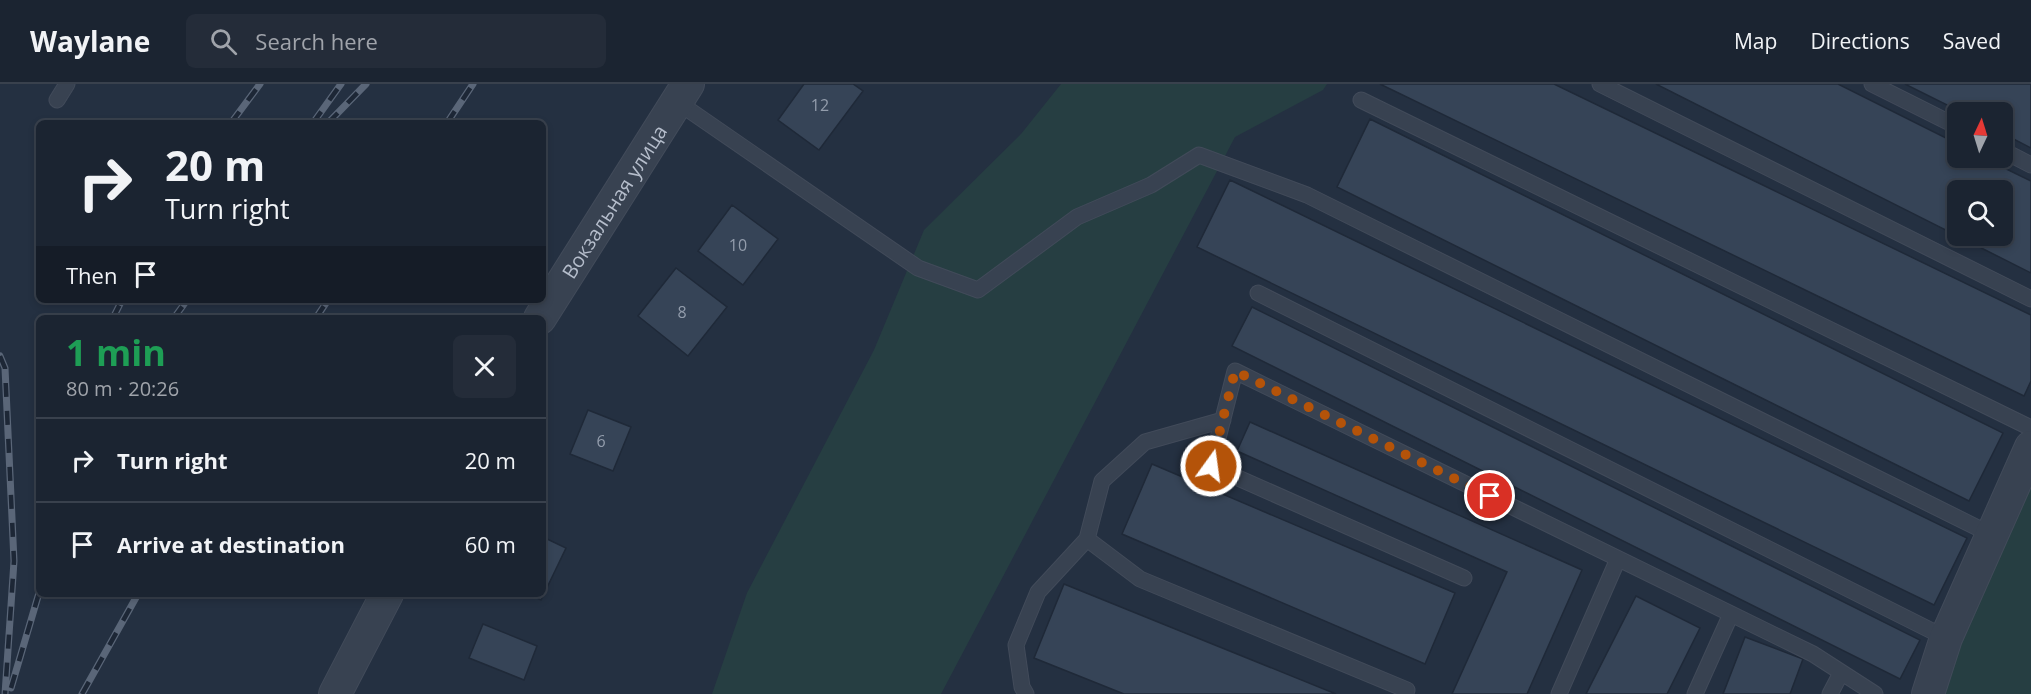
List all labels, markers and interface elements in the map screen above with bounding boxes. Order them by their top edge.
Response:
search box [186,14,606,68]
text: Waylane [30,22,150,60]
icon: search [207,25,240,58]
text: Search here [255,26,378,56]
text: Map [1734,27,1777,55]
text: Directions [1810,27,1910,55]
text: Saved [1943,27,2001,55]
house number: 12 [811,94,829,116]
north arrow [1947,102,2013,168]
map controls [1947,102,2013,246]
street label: Вокзальная улица [555,119,673,283]
text: 20 m [165,136,265,193]
icon: right [66,144,144,222]
button: search [1947,180,2013,246]
text: Turn right [165,190,290,227]
house number: 10 [729,234,747,256]
icon: arrive [129,258,162,291]
text: Then [66,260,117,290]
house number: 8 [677,301,687,323]
text: 1 min [66,328,166,377]
button: close [453,335,516,398]
text: 80 m · 20:26 [66,375,179,402]
house number: 6 [596,430,606,452]
position arrow [1179,434,1243,498]
icon: right [66,444,99,477]
text: Turn right [117,445,228,475]
text: 20 m [465,445,516,475]
pin [1464,470,1515,521]
icon: arrive [1473,479,1506,512]
icon: arrive [66,528,99,561]
text: Arrive at destination [117,529,345,559]
text: 60 m [465,529,516,559]

